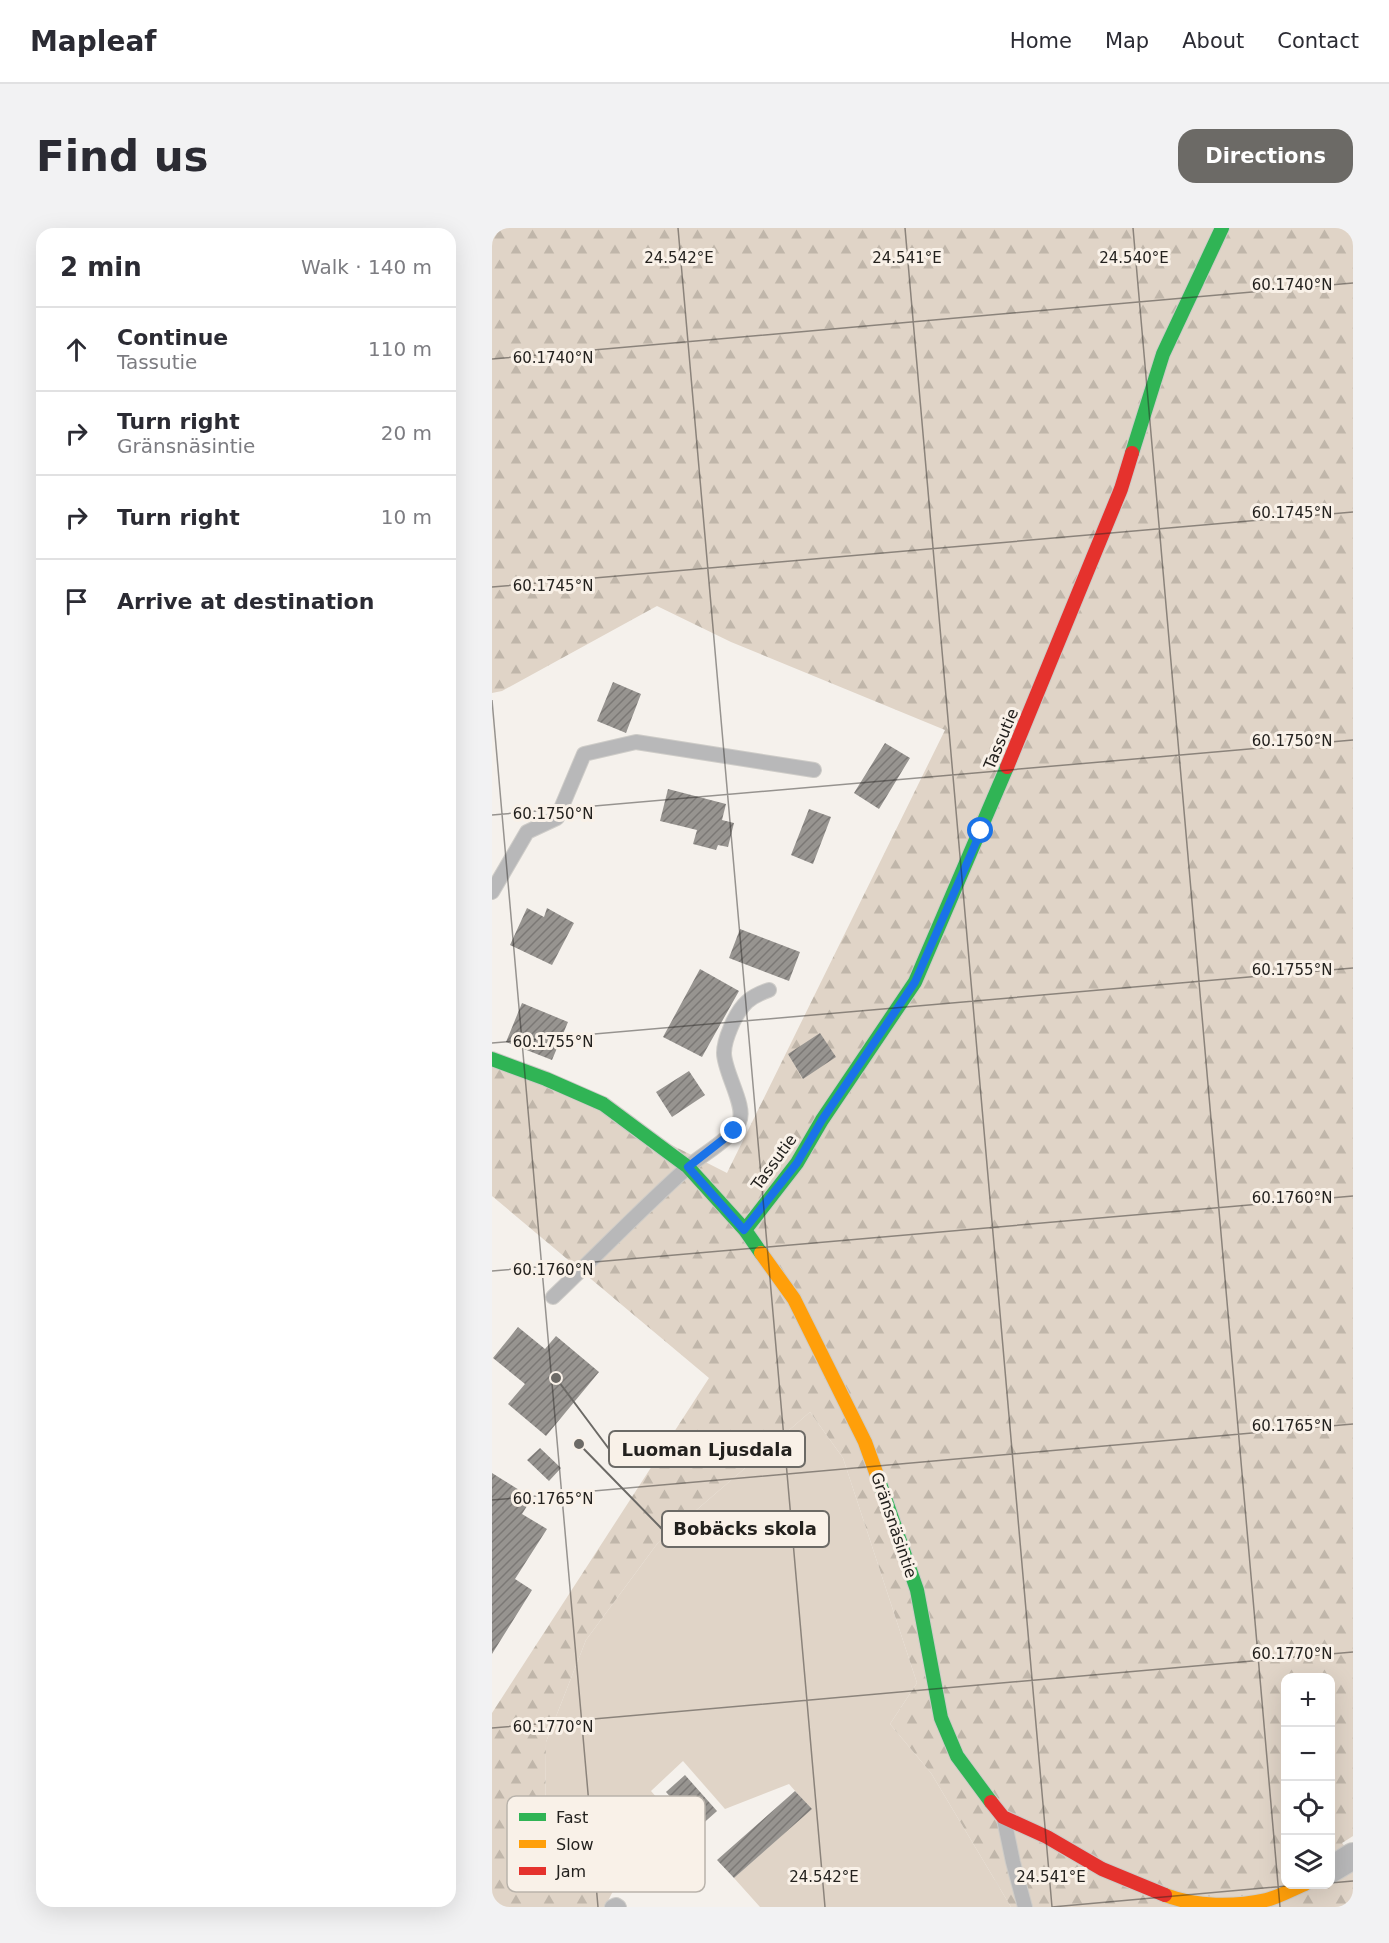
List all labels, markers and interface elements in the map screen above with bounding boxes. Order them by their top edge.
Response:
text: Mapleaf [30,25,156,58]
text: Home [1010,29,1072,53]
text: Map [1105,29,1149,53]
text: About [1182,29,1244,53]
text: Contact [1277,29,1359,53]
button: Directions [1178,129,1353,183]
text: Find us [36,132,209,181]
text: 24.542°E [644,249,714,267]
text: 24.541°E [872,249,942,267]
text: 24.540°E [1099,249,1169,267]
text: 2 min [60,252,142,282]
text: Walk · 140 m [301,255,432,279]
text: 60.1740°N [1252,276,1332,294]
text: Continue [117,325,228,350]
icon: ahead [60,333,93,366]
text: 110 m [368,337,432,361]
text: 60.1740°N [513,349,593,367]
text: Tassutie [117,350,197,374]
text: Turn right [117,409,240,434]
icon: right [60,417,93,450]
text: 20 m [381,421,432,445]
text: Gränsnäsintie [117,434,255,458]
icon: right [60,501,93,534]
text: 60.1745°N [1252,504,1332,522]
text: Turn right [117,505,240,530]
text: 10 m [381,505,432,529]
text: 60.1745°N [513,577,593,595]
icon: arrive [60,585,93,618]
text: Arrive at destination [117,589,374,614]
street label: Tassutie [979,706,1022,773]
text: 60.1750°N [1252,732,1332,750]
text: 60.1750°N [513,805,593,823]
route start [967,817,993,843]
text: 60.1755°N [1252,961,1332,979]
text: 60.1755°N [513,1033,593,1051]
route end [720,1117,746,1143]
street label: Tassutie [747,1130,801,1194]
text: 60.1760°N [1252,1189,1332,1207]
text: 60.1760°N [513,1261,593,1279]
text: 60.1765°N [1252,1417,1332,1435]
callout: Luoman Ljusdala [609,1431,805,1467]
text: Luoman Ljusdala [621,1439,793,1460]
street label: Gränsnäsintie [867,1470,921,1580]
text: 60.1765°N [513,1490,593,1508]
callout: Bobäcks skola [662,1511,829,1547]
text: Bobäcks skola [673,1518,817,1539]
text: 60.1770°N [1252,1645,1332,1663]
map controls [1281,1673,1335,1889]
button: + [1281,1673,1335,1727]
text: 60.1770°N [513,1718,593,1736]
button: − [1281,1727,1335,1781]
button: locate [1281,1781,1335,1835]
legend [507,1796,705,1892]
text: Fast [556,1808,588,1827]
text: Slow [556,1835,593,1854]
button: layers [1281,1835,1335,1889]
text: Jam [555,1862,586,1881]
text: 24.542°E [789,1868,859,1886]
text: 24.541°E [1016,1868,1086,1886]

